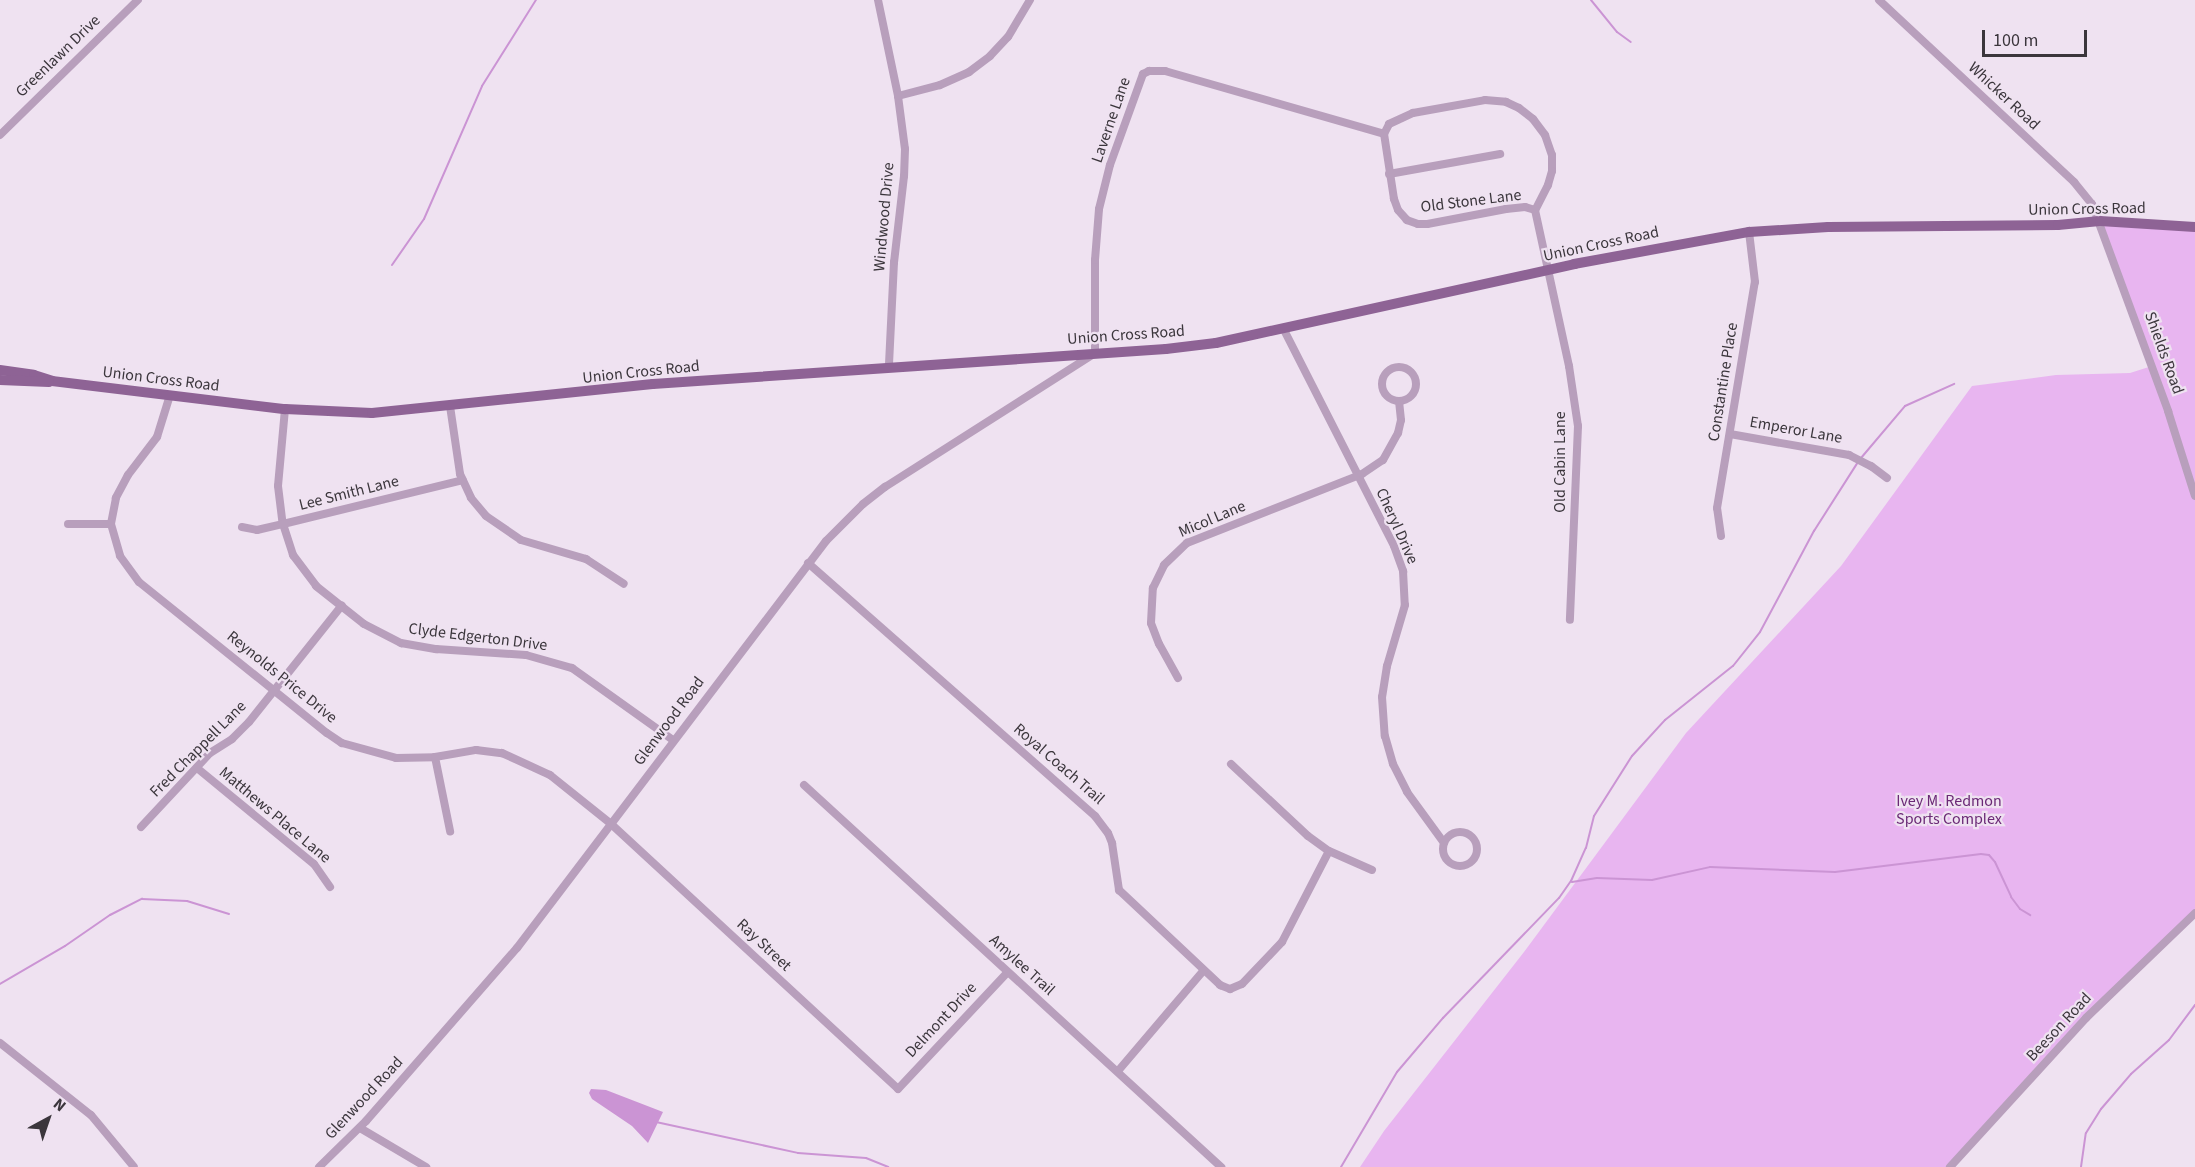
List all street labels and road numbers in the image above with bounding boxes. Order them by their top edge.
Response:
street label: Greenlawn Drive [12,11,104,101]
street label: Whicker Road [1964,58,2044,134]
street label: Laverne Lane [1087,75,1135,165]
street label: Windwood Drive [870,162,898,272]
street label: Old Stone Lane [1420,185,1522,217]
street label: Union Cross Road [2028,198,2146,220]
street label: Union Cross Road [1541,222,1661,266]
street label: Shields Road [2140,309,2188,397]
street label: Union Cross Road [1067,321,1185,349]
street label: Constantine Place [1704,321,1742,443]
street label: Union Cross Road [581,356,701,388]
street label: Union Cross Road [101,362,221,396]
street label: Old Cabin Lane [1550,411,1570,513]
street label: Emperor Lane [1748,412,1844,448]
street label: Lee Smith Lane [297,471,401,515]
street label: Cheryl Drive [1372,485,1422,567]
street label: Micol Lane [1176,496,1248,542]
street label: Clyde Edgerton Drive [408,619,548,655]
street label: Reynolds Price Drive [223,627,341,727]
street label: Glenwood Road [629,673,709,769]
street label: Fred Chappell Lane [146,697,250,801]
street label: Royal Coach Trail [1010,719,1108,809]
street label: Matthews Place Lane [215,763,335,867]
street label: Ray Street [733,915,795,975]
street label: Amylee Trail [985,931,1059,999]
street label: Delmont Drive [901,978,981,1062]
street label: Beeson Road [2022,989,2096,1065]
street label: Glenwood Road [321,1053,407,1143]

